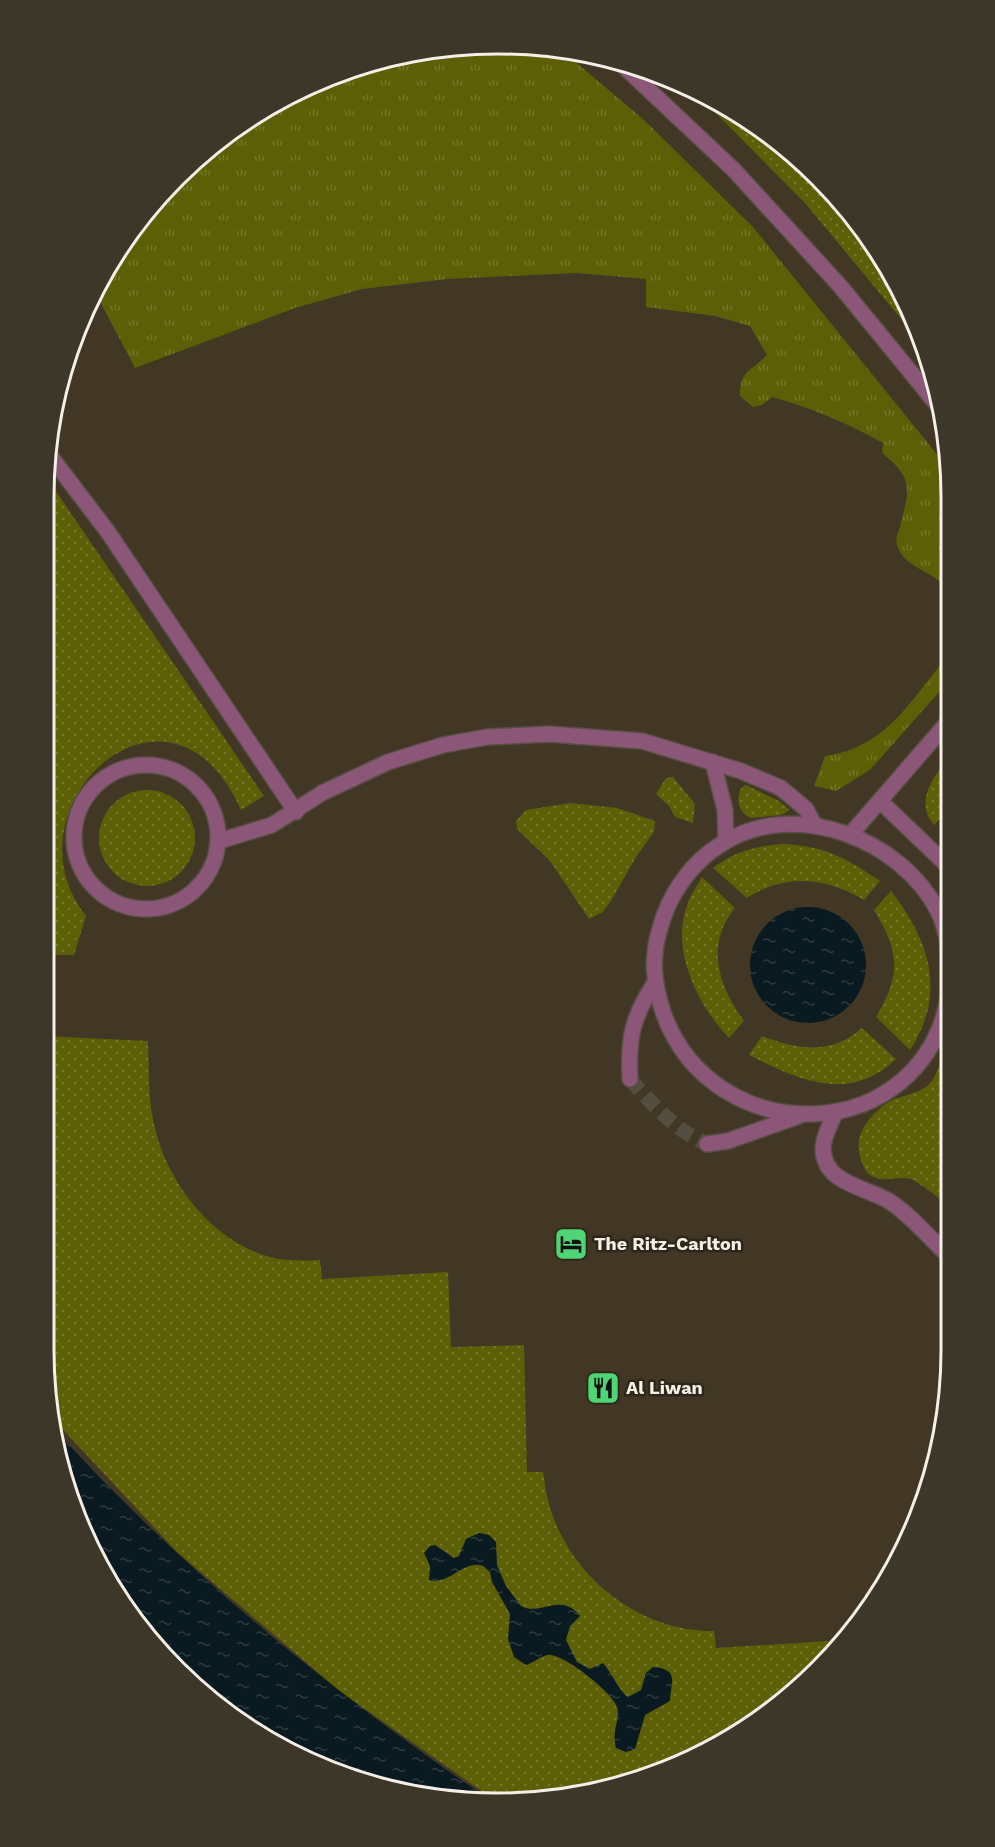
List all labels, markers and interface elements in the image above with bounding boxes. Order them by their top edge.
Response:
hotel icon: The Ritz-Carlton [553,1226,589,1262]
place label: The Ritz-Carlton [594,1233,742,1254]
restaurant icon: Al Liwan [585,1370,621,1406]
place label: Al Liwan [626,1377,703,1398]

